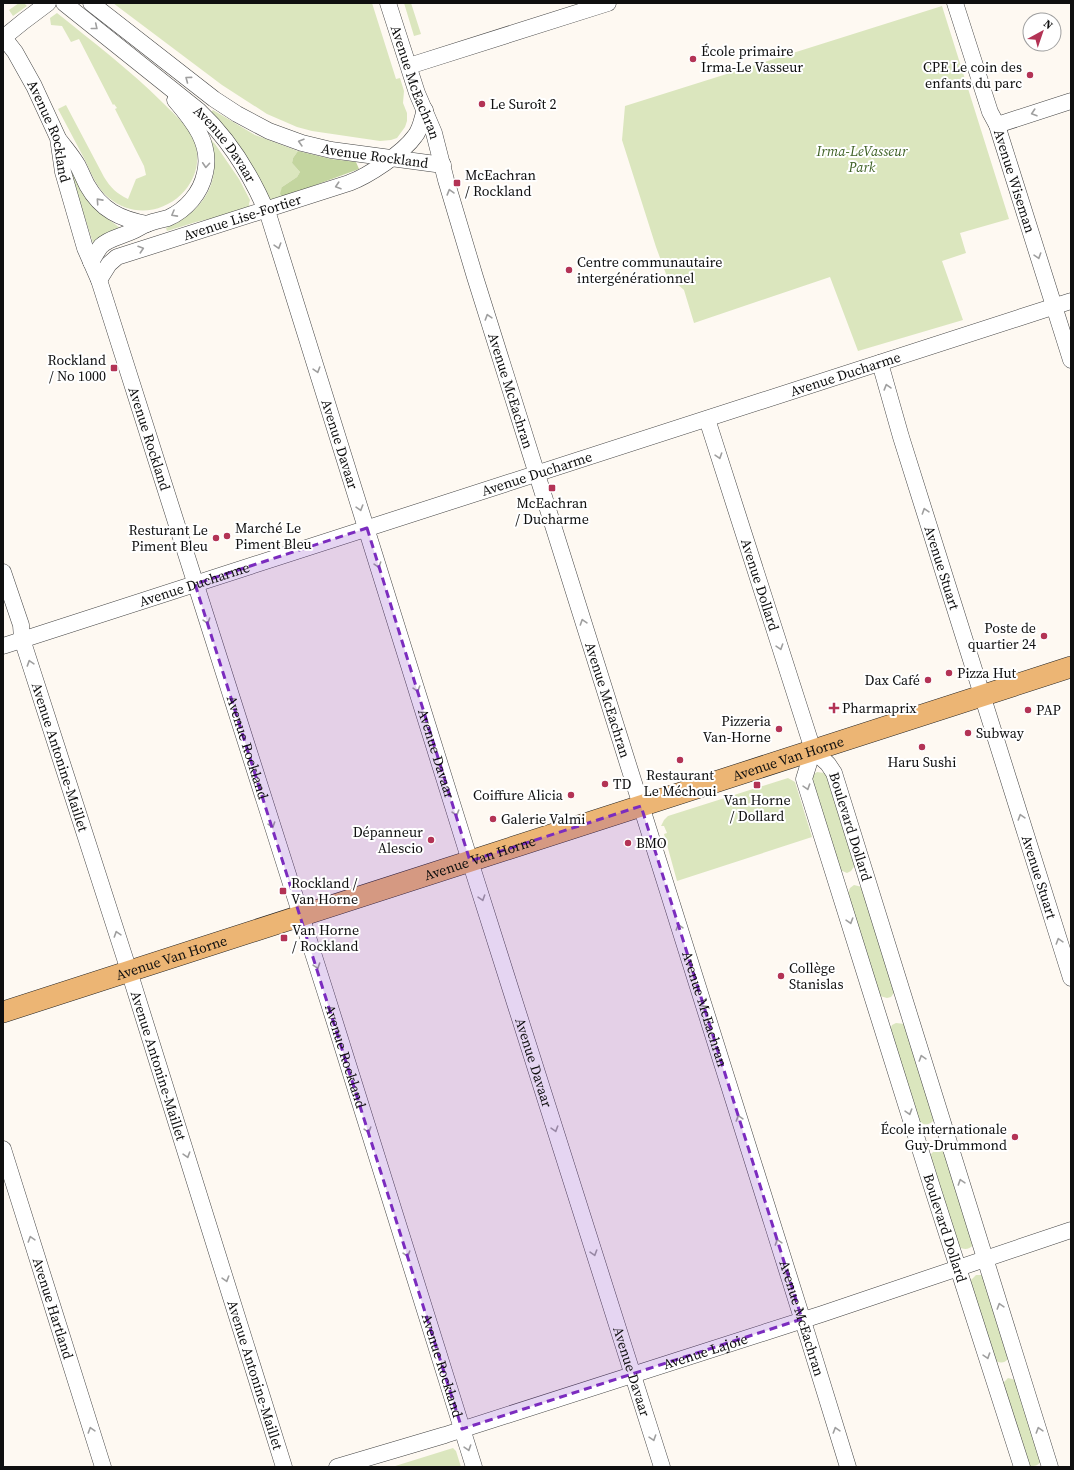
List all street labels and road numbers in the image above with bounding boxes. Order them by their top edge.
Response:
street label: Avenue McEachran [386,23,445,142]
street label: Avenue Rockland [23,76,76,185]
street label: Avenue Davaar [189,100,261,186]
street label: Avenue Wiseman [989,127,1040,236]
street label: Avenue Rockland [319,138,430,173]
street label: Avenue Lise-Fortier [181,189,304,245]
street label: Avenue McEachran [483,330,538,452]
street label: Avenue Ducharme [787,347,903,401]
street label: Avenue Rockland [124,384,175,493]
street label: Avenue Davaar [317,397,363,492]
street label: Avenue Ducharme [479,446,595,501]
street label: Avenue Stuart [920,523,965,613]
street label: Avenue Dollard [736,536,784,633]
street label: Avenue Ducharme [136,557,252,611]
street label: Avenue McEachran [580,639,636,761]
street label: Avenue Antonine-Maillet [27,680,94,835]
street label: Avenue Rockland [222,693,274,802]
street label: Avenue Davaar [413,706,460,801]
street label: Avenue Van Horne [730,731,846,786]
street label: Boulevard Dollard [824,770,877,884]
street label: Avenue Van Horne [421,831,538,885]
street label: Avenue Stuart [1017,832,1062,922]
street label: Avenue Van Horne [113,930,230,985]
street label: Avenue McEachran [677,949,733,1070]
street label: Avenue Antonine-Maillet [126,988,191,1143]
street label: Avenue Rockland [320,1002,371,1111]
street label: Avenue Davaar [510,1015,557,1110]
street label: Boulevard Dollard [918,1171,972,1285]
street label: Avenue Hartland [28,1255,78,1362]
street label: Avenue McEachran [774,1258,830,1379]
street label: Avenue Antonine-Maillet [222,1298,288,1453]
street label: Avenue Rockland [417,1311,468,1420]
street label: Avenue Davaar [608,1324,655,1419]
street label: Avenue Lajoie [660,1329,750,1374]

